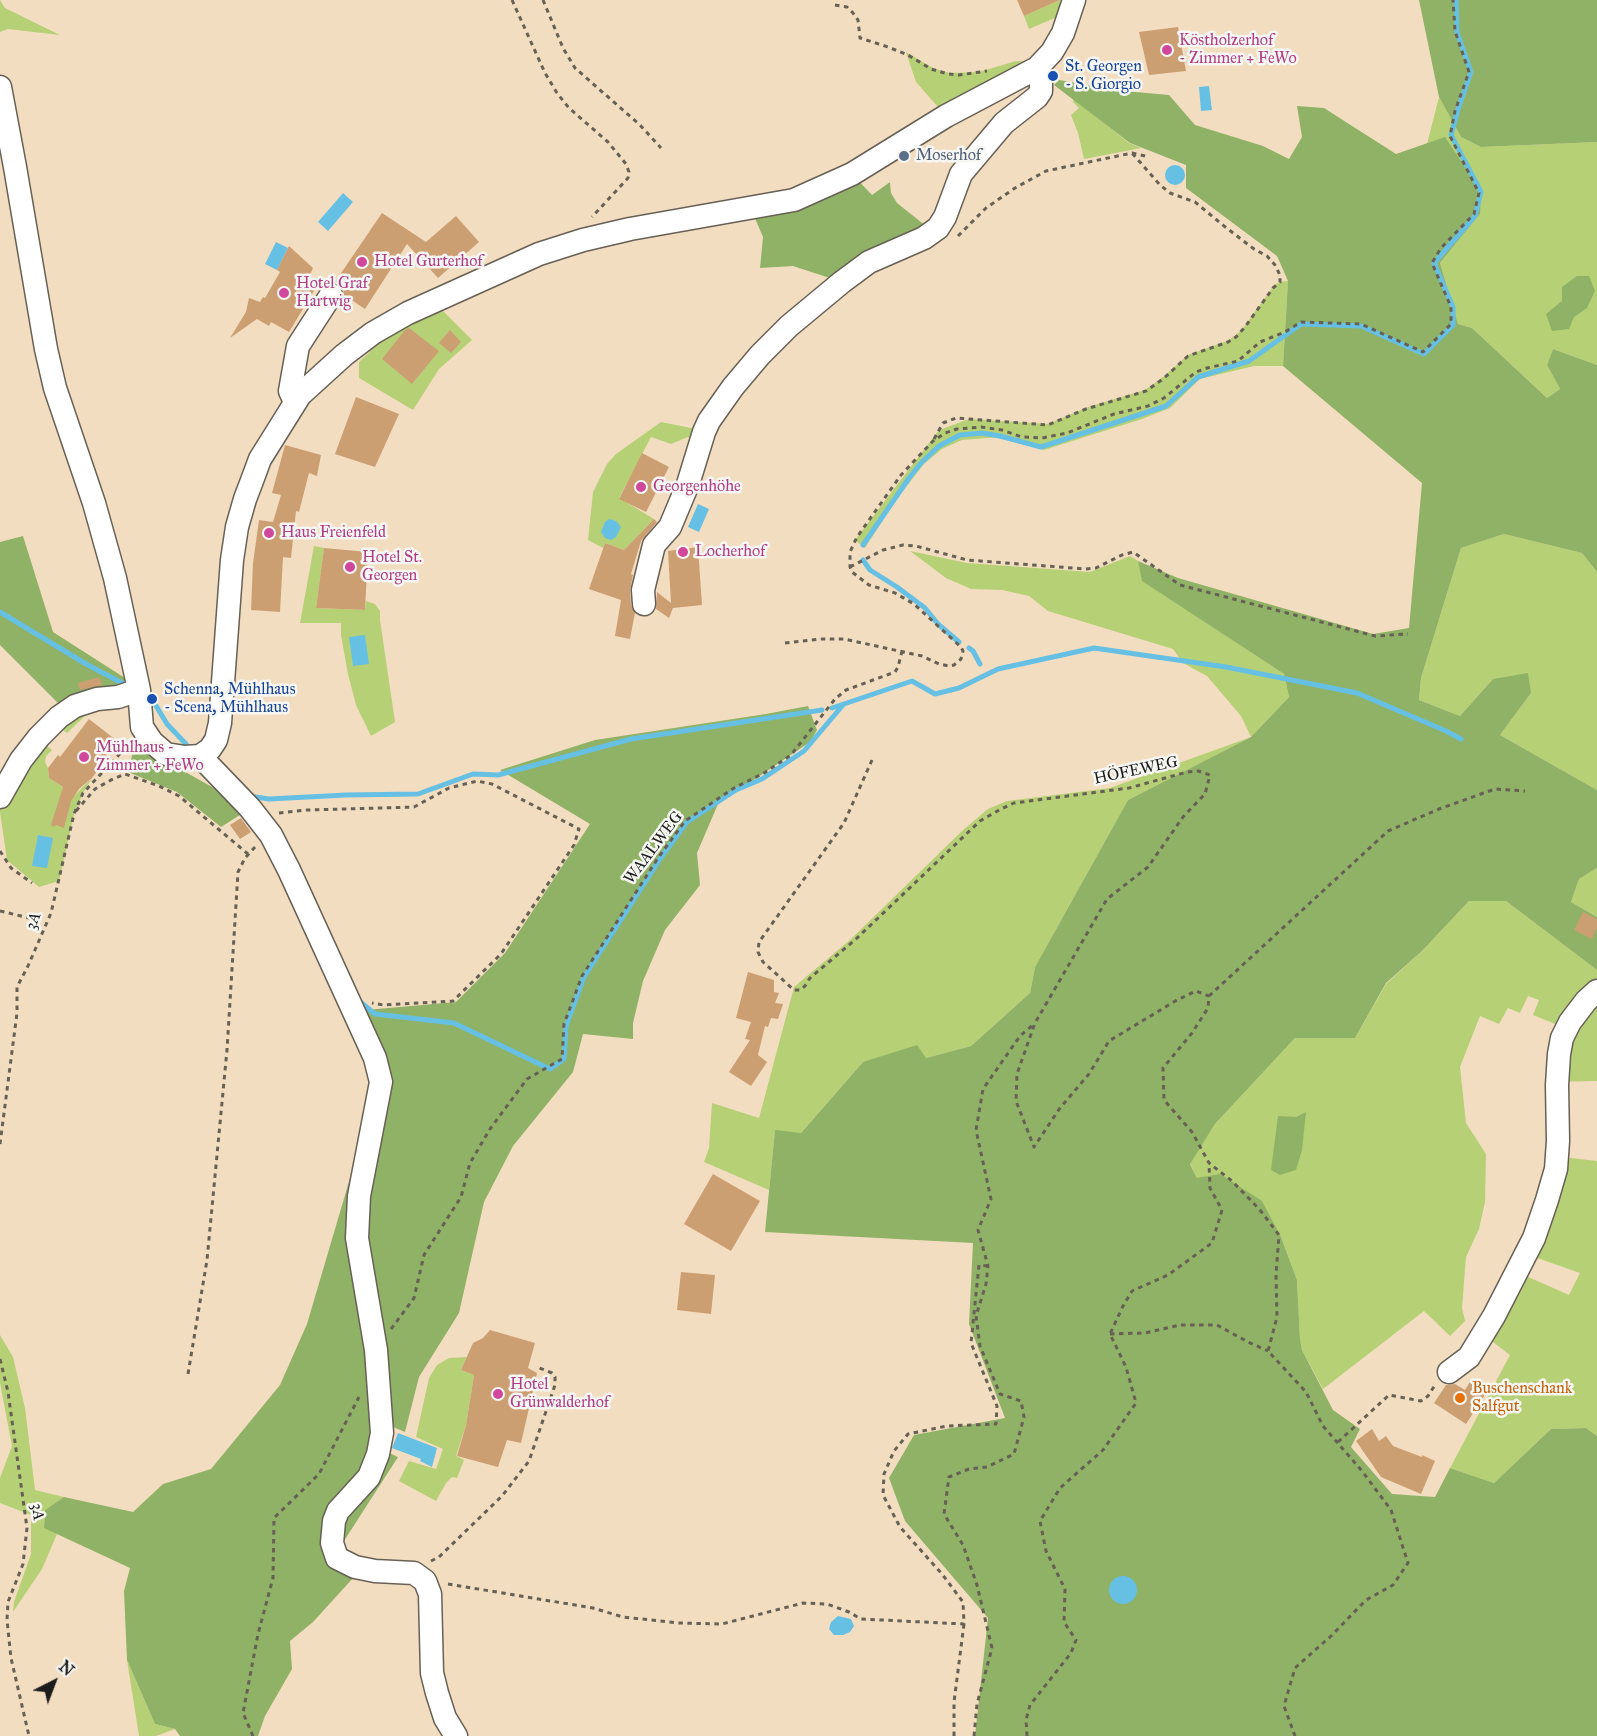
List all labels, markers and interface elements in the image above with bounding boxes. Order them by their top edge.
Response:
place label: Köstholzerhof - Zimmer + FeWo [1179,31,1297,69]
marker: Köstholzerhof - Zimmer + FeWo [1160,43,1174,57]
place label: St. Georgen - S. Giorgio [1065,57,1142,95]
marker: St. Georgen - S. Giorgio [1046,69,1060,83]
place label: Moserhof [916,146,981,166]
marker: Moserhof [897,149,911,163]
place label: Hotel Gurterhof [374,252,483,272]
marker: Hotel Gurterhof [355,255,369,269]
place label: Hotel Graf Hartwig [296,274,368,312]
marker: Hotel Graf Hartwig [277,286,291,300]
place label: Georgenhöhe [653,477,741,497]
marker: Georgenhöhe [634,480,648,494]
place label: Haus Freienfeld [281,523,386,543]
marker: Haus Freienfeld [262,526,276,540]
place label: Locherhof [695,542,765,562]
marker: Locherhof [676,545,690,559]
place label: Hotel St. Georgen [362,548,422,586]
marker: Hotel St. Georgen [343,560,357,574]
place label: Schenna, Mühlhaus - Scena, Mühlhaus [164,680,295,718]
marker: Schenna, Mühlhaus - Scena, Mühlhaus [145,692,159,706]
place label: Mühlhaus - Zimmer + FeWo [96,738,204,776]
marker: Mühlhaus - Zimmer + FeWo [77,750,91,764]
street label: HÖFEWEG [1092,753,1180,789]
street label: WAALWEG [621,808,687,888]
street label: 3A [22,909,46,933]
place label: Hotel Grünwalderhof [510,1375,609,1413]
place label: Buschenschank Salfgut [1472,1379,1572,1417]
marker: Hotel Grünwalderhof [491,1387,505,1401]
marker: Buschenschank Salfgut [1453,1391,1467,1405]
street label: 3A [26,1502,48,1522]
north arrow [24,1652,84,1712]
text: N [55,1657,78,1680]

